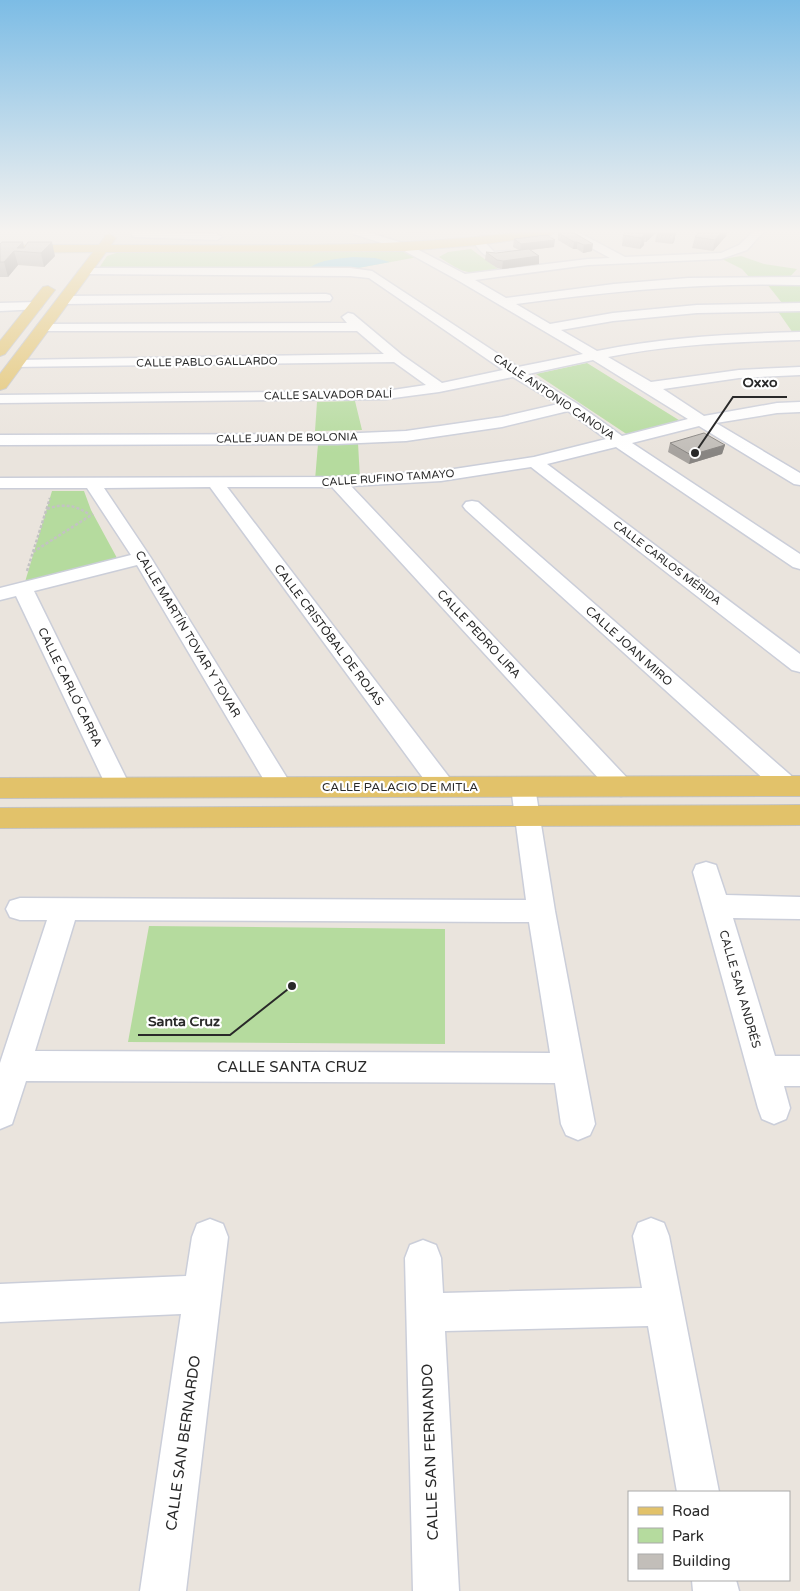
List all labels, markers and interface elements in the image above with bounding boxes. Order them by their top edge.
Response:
street label: CALLE ANTONIO CANOVA [491,352,617,442]
street label: CALLE PABLO GALLARDO [136,354,278,370]
callout: Oxxo [733,368,787,397]
text: Oxxo [743,374,778,391]
street label: CALLE SALVADOR DALÍ [264,386,392,403]
street label: CALLE JUAN DE BOLONIA [216,430,358,446]
street label: CALLE RUFINO TAMAYO [321,467,455,489]
street label: CALLE CARLOS MÉRIDA [610,517,724,608]
street label: CALLE MARTÍN TOVAR Y TOVAR [133,548,243,720]
street label: CALLE CRISTÓBAL DE ROJAS [271,562,387,708]
street label: CALLE PEDRO LIRA [434,587,524,681]
street label: CALLE JOAN MIRO [583,603,676,689]
street label: CALLE CARLÓ CARRA [35,625,105,749]
street label: CALLE PALACIO DE MITLA [322,780,478,794]
street label: CALLE SAN ANDRÉS [716,928,764,1050]
callout: Santa Cruz [138,1006,230,1035]
text: Santa Cruz [148,1013,220,1030]
street label: CALLE SANTA CRUZ [217,1058,367,1076]
street label: CALLE SAN BERNARDO [162,1354,204,1532]
street label: CALLE SAN FERNANDO [418,1363,442,1541]
legend [628,1491,790,1581]
text: Road [672,1502,710,1520]
text: Park [672,1527,704,1545]
text: Building [672,1552,731,1570]

